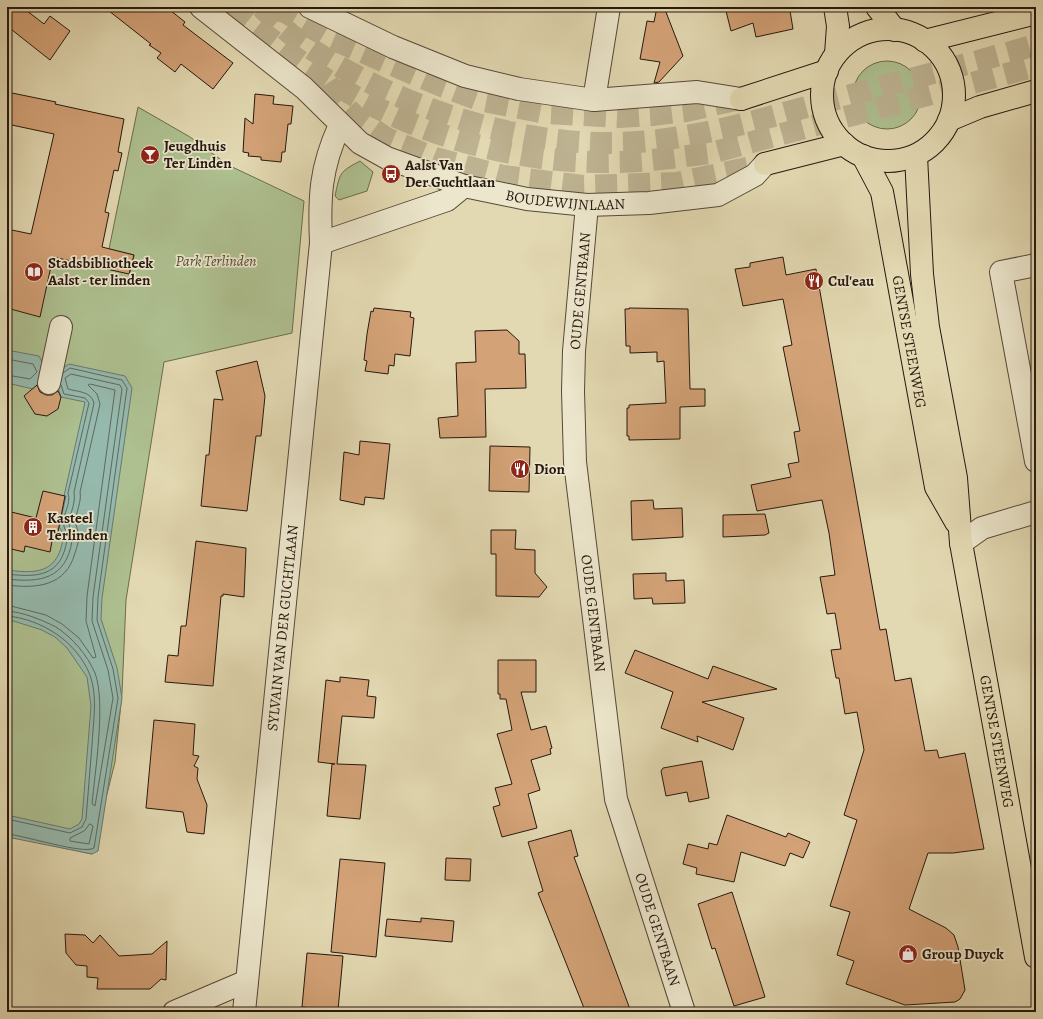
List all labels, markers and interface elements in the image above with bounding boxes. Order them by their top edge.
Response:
place label: Jeugdhuis Ter Linden [164,136,232,173]
bar icon: Jeugdhuis Ter Linden [139,144,161,166]
place label: Aalst Van Der Guchtlaan [404,155,496,192]
bus stop icon: Aalst Van Der Guchtlaan [380,163,402,185]
street label: BOUDEWIJNLAAN [504,185,626,215]
street label: OUDE GENTBAAN [565,231,595,351]
park label: Park Terlinden [175,251,257,271]
place label: Stadsbibliotheek Aalst - ter linden [47,253,153,290]
library icon: Stadsbibliotheek Aalst - ter linden [23,261,45,283]
restaurant icon: Cul'eau [803,270,825,292]
place label: Cul'eau [828,271,875,291]
street label: GENTSE STEENWEG [887,274,931,410]
restaurant icon: Dion [509,458,531,480]
place label: Dion [534,459,565,479]
place label: Kasteel Terlinden [47,508,109,545]
building icon: Kasteel Terlinden [22,516,44,538]
street label: SYLVAIN VAN DER GUCHTLAAN [262,524,303,732]
street label: OUDE GENTBAAN [576,554,610,673]
street label: GENTSE STEENWEG [975,673,1019,810]
street label: OUDE GENTBAAN [630,870,685,989]
shop icon: Group Duyck [897,943,919,965]
place label: Group Duyck [922,944,1004,964]

